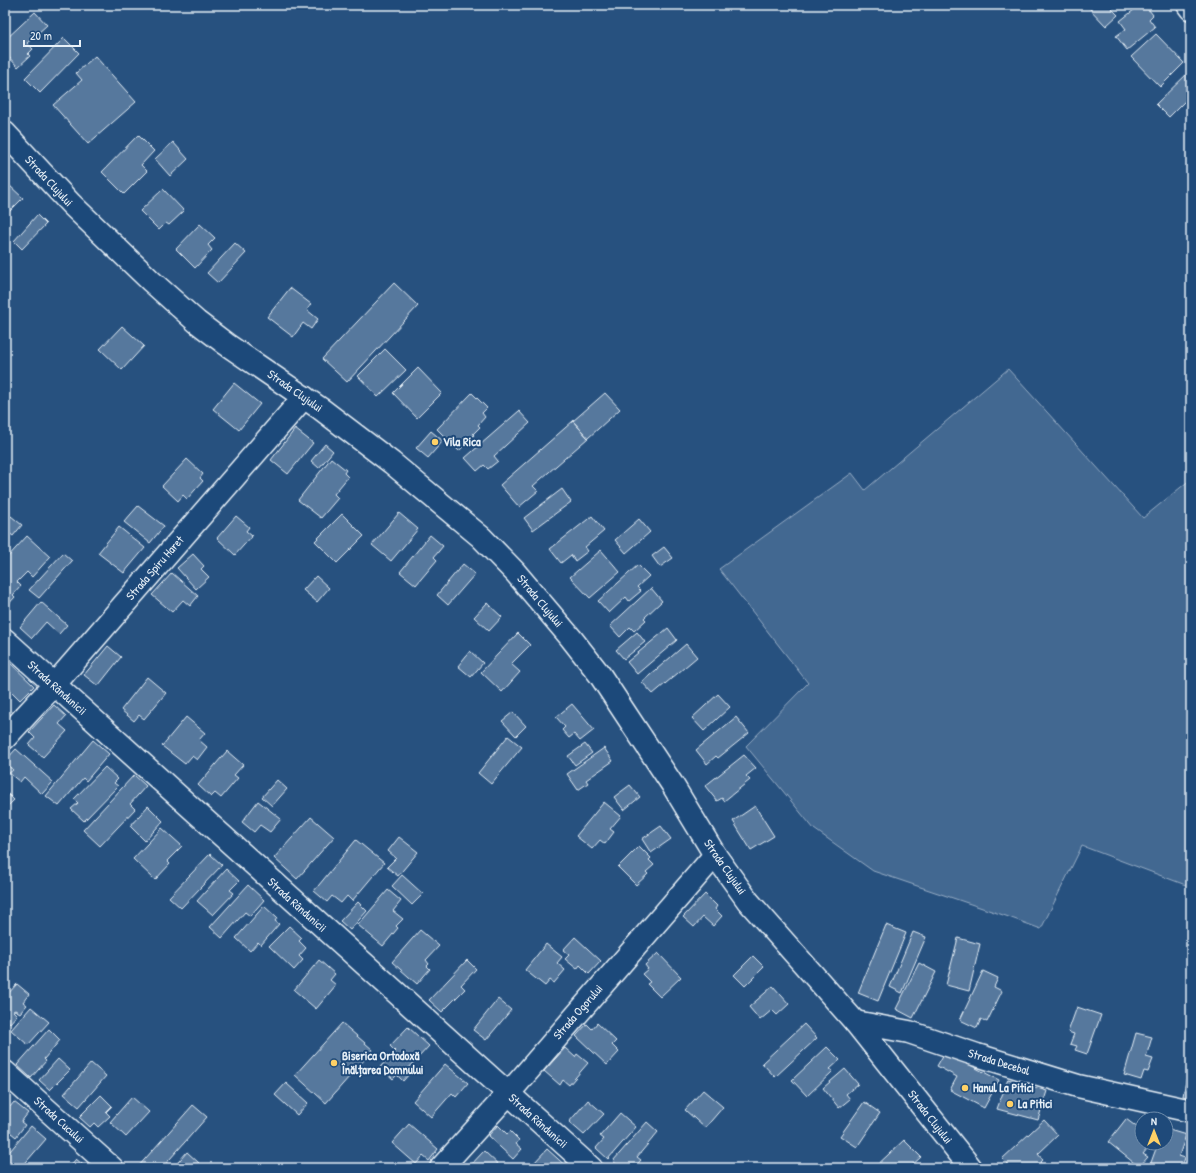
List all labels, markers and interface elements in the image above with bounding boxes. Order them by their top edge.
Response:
scale bar [24,22,80,48]
text: 20 m [30,27,52,44]
street label: Strada Clujului [21,151,77,210]
street label: Strada Clujului [264,365,326,416]
place label: Vila Rica [443,433,481,450]
marker: Vila Rica [430,437,440,447]
street label: Strada Spiru Haret [122,531,188,604]
street label: Strada Clujului [513,571,567,631]
street label: Strada Rândunicii [24,656,91,719]
street label: Strada Clujului [700,836,751,898]
street label: Strada Rândunicii [264,873,331,936]
street label: Strada Ogorului [549,980,606,1043]
street label: Strada Decebal [966,1044,1033,1079]
place label: Biserica Ortodoxă Înălțarea Domnului [341,1047,424,1078]
marker: Biserica Ortodoxă Înălțarea Domnului [329,1058,339,1068]
place label: Hanul La Pitici [973,1079,1034,1096]
marker: Hanul La Pitici [960,1083,970,1093]
street label: Strada Clujului [904,1086,957,1147]
street label: Strada Rândunicii [505,1089,572,1152]
street label: Strada Cucului [30,1092,88,1147]
place label: La Pitici [1018,1095,1053,1112]
marker: La Pitici [1005,1099,1015,1109]
north arrow [1134,1111,1174,1151]
text: N [1151,1114,1157,1128]

